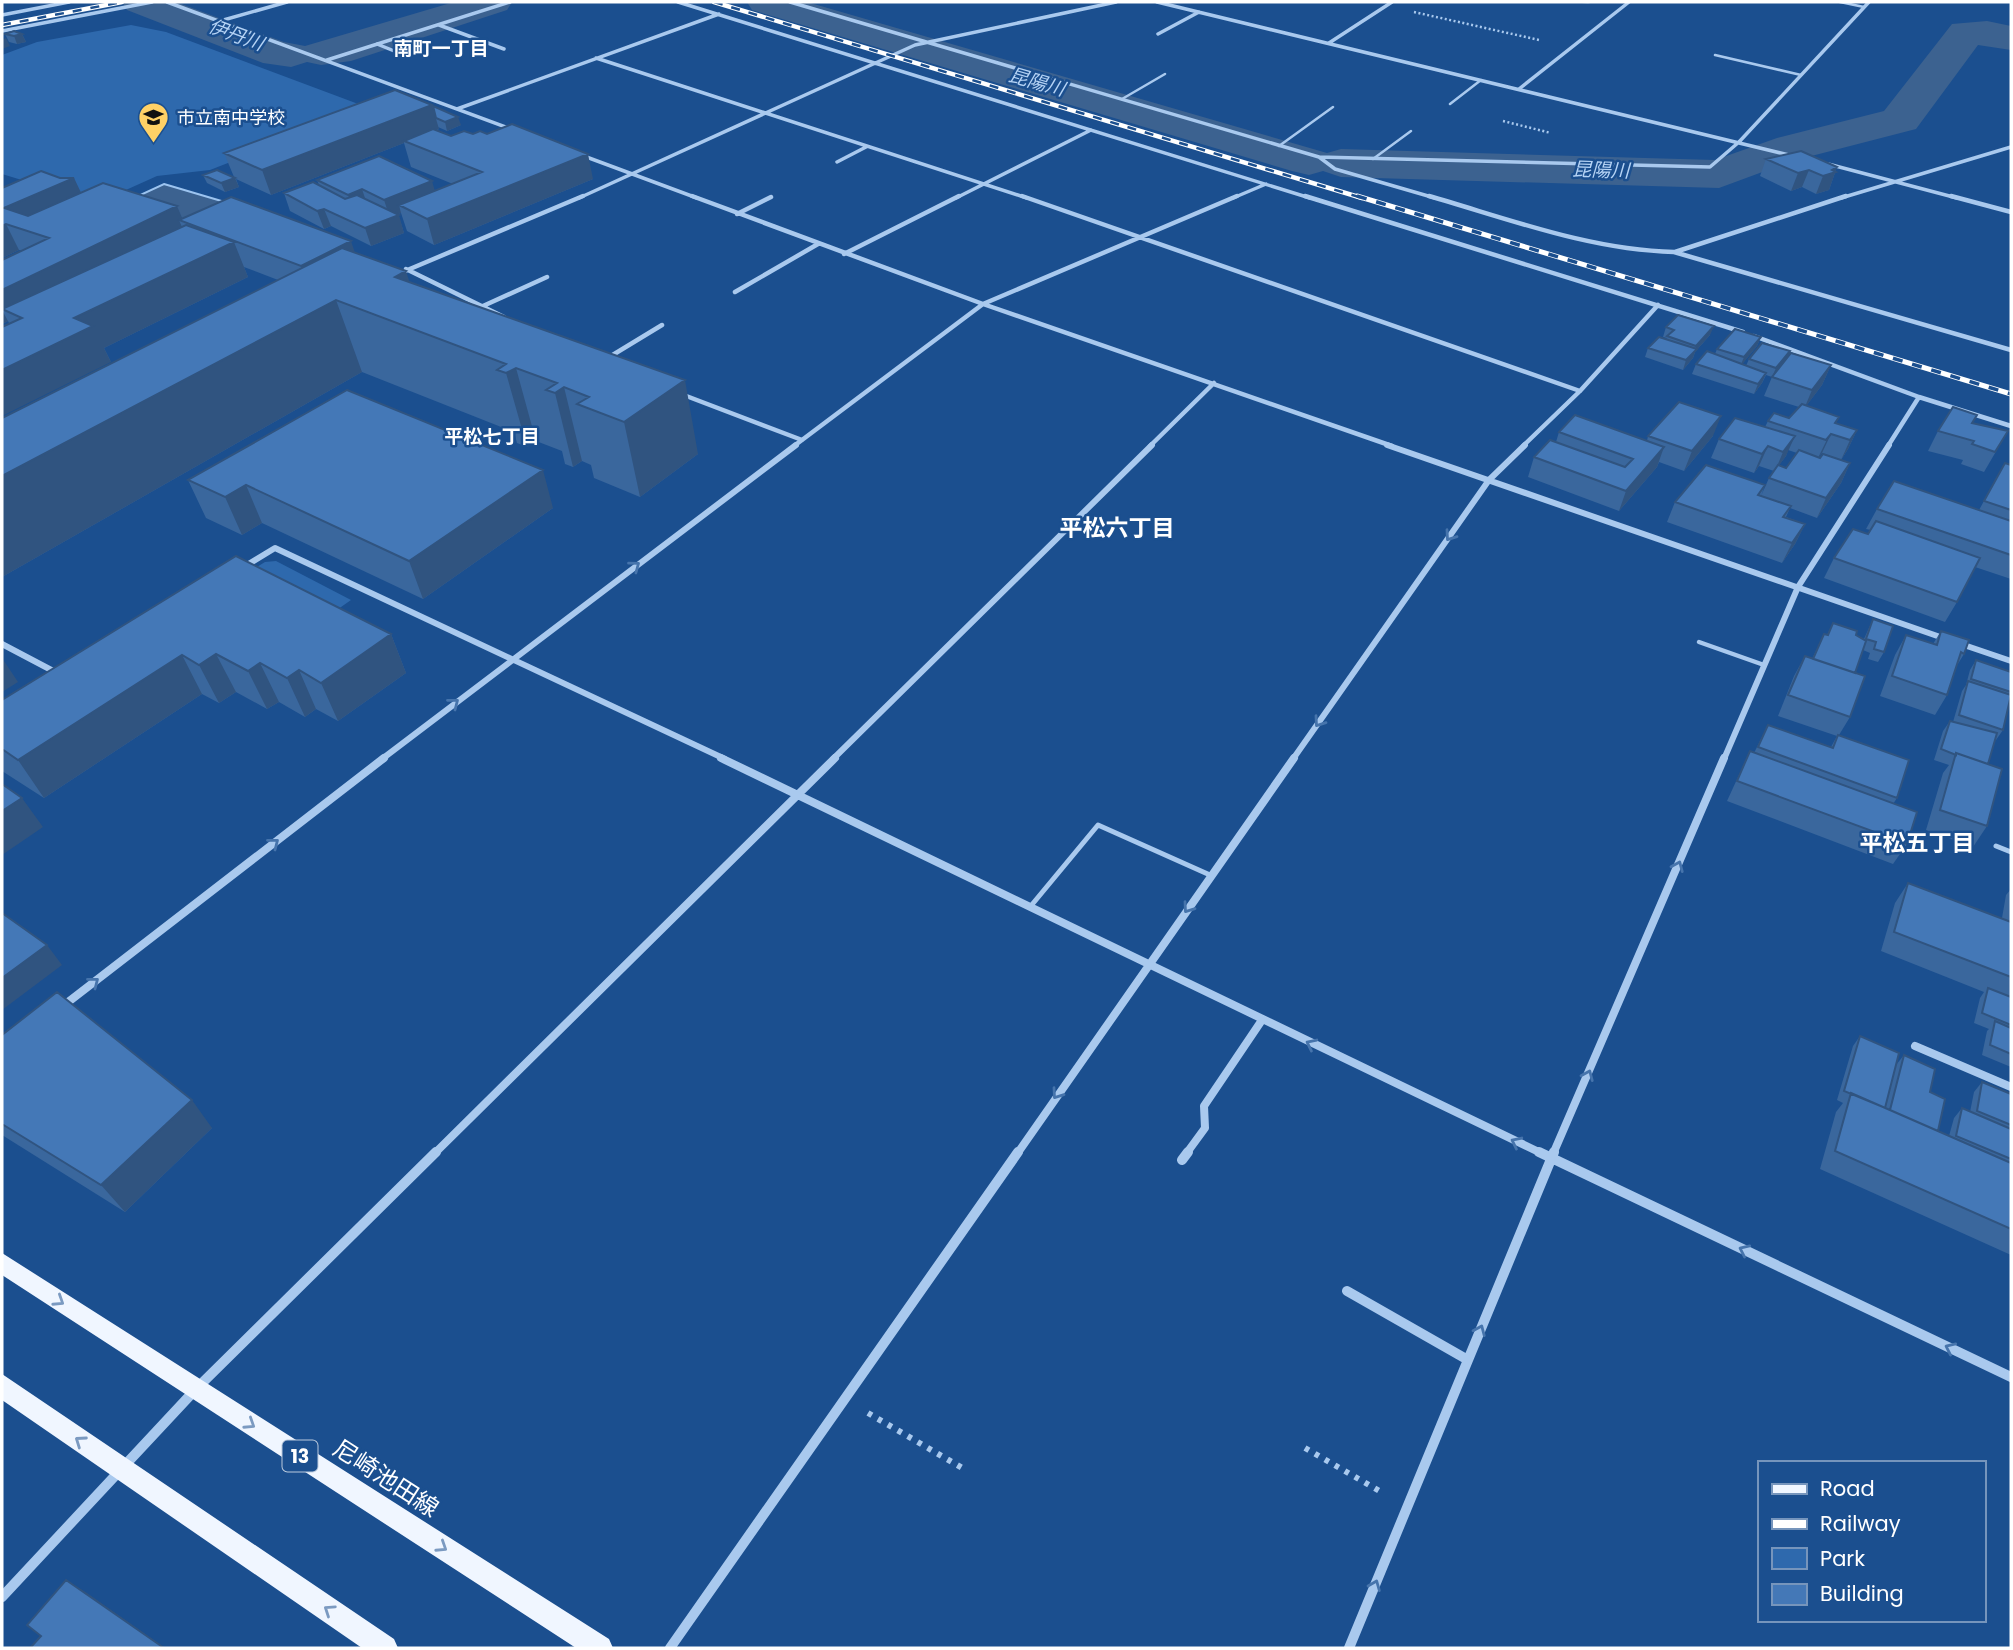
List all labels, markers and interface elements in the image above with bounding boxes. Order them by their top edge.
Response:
water label: 伊丹川 [205,13,269,58]
district label: 南町一丁目 [393,35,489,62]
water label: 昆陽川 [1006,61,1070,103]
school or university icon: 市立南中学校 [137,100,171,144]
place label: 市立南中学校 [177,105,285,130]
water label: 昆陽川 [1572,156,1632,185]
district label: 平松七丁目 [444,423,540,450]
district label: 平松六丁目 [1060,512,1175,544]
one-way arrow [1446,528,1458,541]
one-way arrow [627,561,640,574]
one-way arrow [447,699,459,712]
one-way arrow [1315,714,1327,727]
district label: 平松五丁目 [1860,827,1975,859]
one-way arrow [267,838,279,851]
one-way arrow [1669,861,1683,873]
one-way arrow [1184,900,1196,913]
one-way arrow [87,977,99,990]
one-way arrow [1306,1038,1318,1052]
one-way arrow [1579,1070,1593,1082]
one-way arrow [1053,1086,1065,1099]
one-way arrow [1511,1137,1523,1151]
one-way arrow [1739,1245,1751,1259]
one-way arrow [51,1292,64,1305]
one-way arrow [1472,1324,1486,1336]
one-way arrow [1945,1342,1957,1356]
one-way arrow [242,1416,255,1428]
street label: 尼崎池田線 [327,1431,445,1525]
one-way arrow [75,1437,88,1449]
road number: 13 [282,1440,318,1472]
legend [1758,1461,1985,1622]
text: Road [1820,1474,1875,1503]
text: Railway [1820,1509,1901,1538]
one-way arrow [434,1538,447,1551]
text: Park [1820,1544,1865,1573]
text: Building [1820,1579,1904,1608]
one-way arrow [1366,1580,1380,1592]
one-way arrow [324,1606,337,1618]

